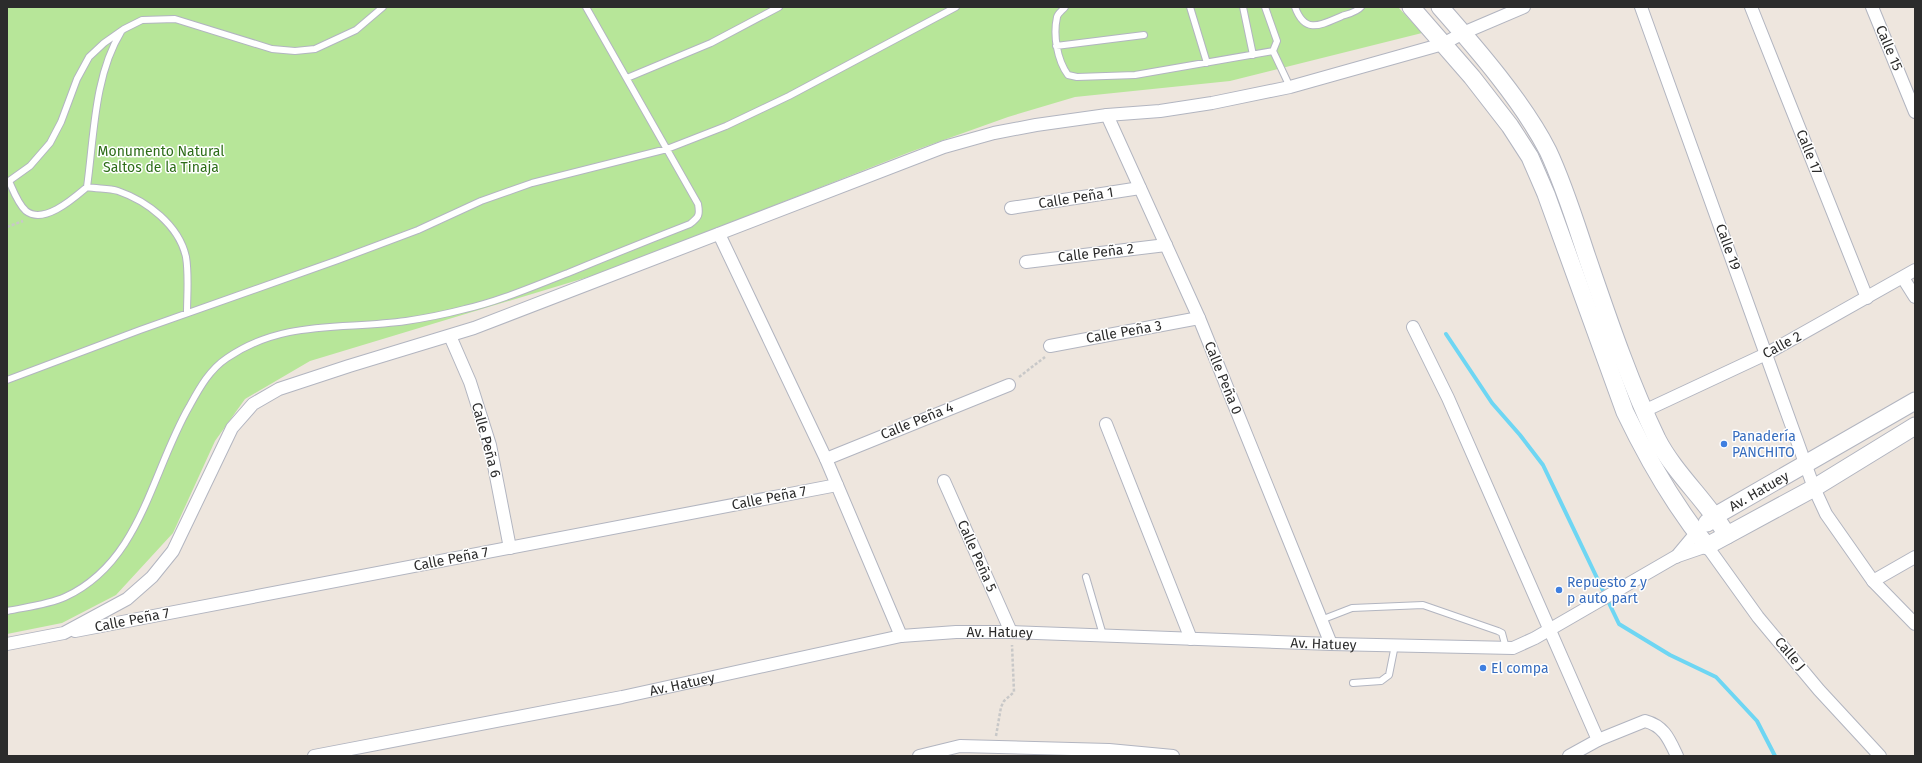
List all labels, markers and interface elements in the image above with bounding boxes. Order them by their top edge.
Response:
street label: Calle 15 [1872,23,1906,73]
street label: Calle 17 [1792,127,1826,177]
park label: Monumento Natural Saltos de la Tinaja [98,143,224,176]
street label: Calle Peña 1 [1037,184,1115,212]
street label: Calle 19 [1712,222,1744,272]
street label: Calle Peña 2 [1057,240,1135,266]
street label: Calle Peña 3 [1085,317,1163,347]
street label: Calle 2 [1760,328,1804,362]
street label: Calle Peña 0 [1201,339,1245,417]
street label: Calle Peña 4 [878,398,956,443]
street label: Calle Peña 6 [468,401,504,479]
place label: Panadería PANCHITO [1732,428,1796,461]
marker: Panadería PANCHITO [1719,439,1729,449]
street label: Av. Hatuey [1726,467,1792,515]
street label: Calle Peña 7 [730,482,808,514]
street label: Calle Peña 5 [954,518,1000,594]
street label: Calle Peña 7 [412,543,490,575]
place label: Repuesto z y p auto part [1567,574,1647,607]
marker: Repuesto z y p auto part [1554,585,1564,595]
street label: Calle Peña 7 [93,604,171,636]
street label: Av. Hatuey [967,623,1033,641]
street label: Av. Hatuey [1290,634,1357,653]
street label: Calle J [1771,634,1809,674]
place label: El compa [1491,660,1549,677]
marker: El compa [1478,663,1488,673]
street label: Av. Hatuey [648,668,716,699]

